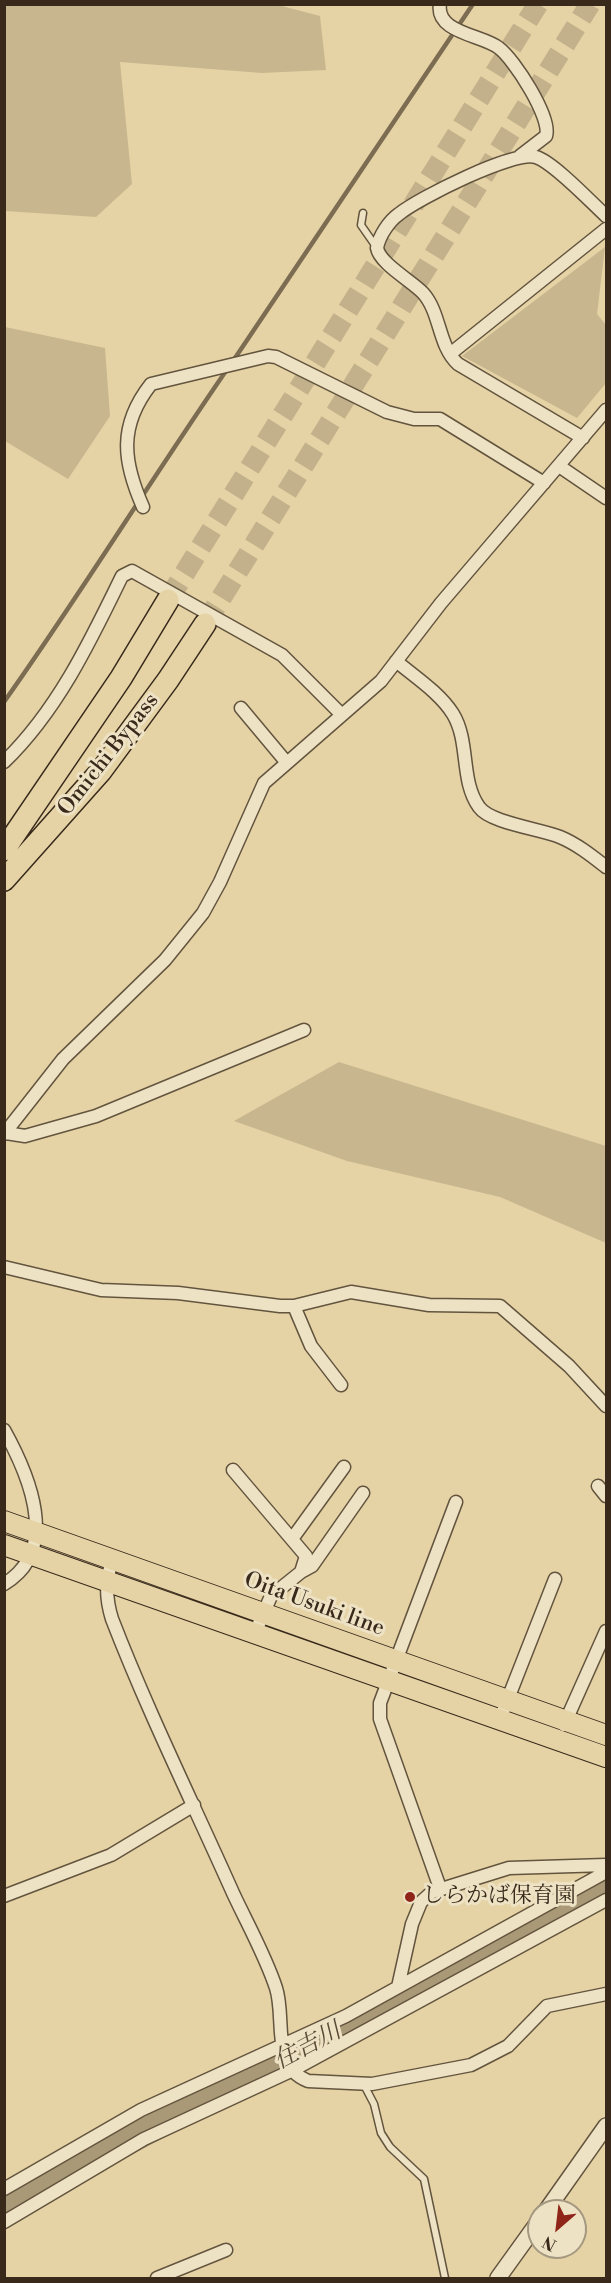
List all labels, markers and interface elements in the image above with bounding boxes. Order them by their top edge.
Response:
street label: Omichi Bypass [53,688,165,822]
street label: Oita Usuki line [240,1567,388,1643]
place label: しらかば保育園 [422,1884,576,1910]
marker: しらかば保育園 [403,1890,417,1904]
water label: 住吉川 [269,2017,347,2077]
north arrow [527,2199,587,2259]
text: N [539,2231,560,2255]

